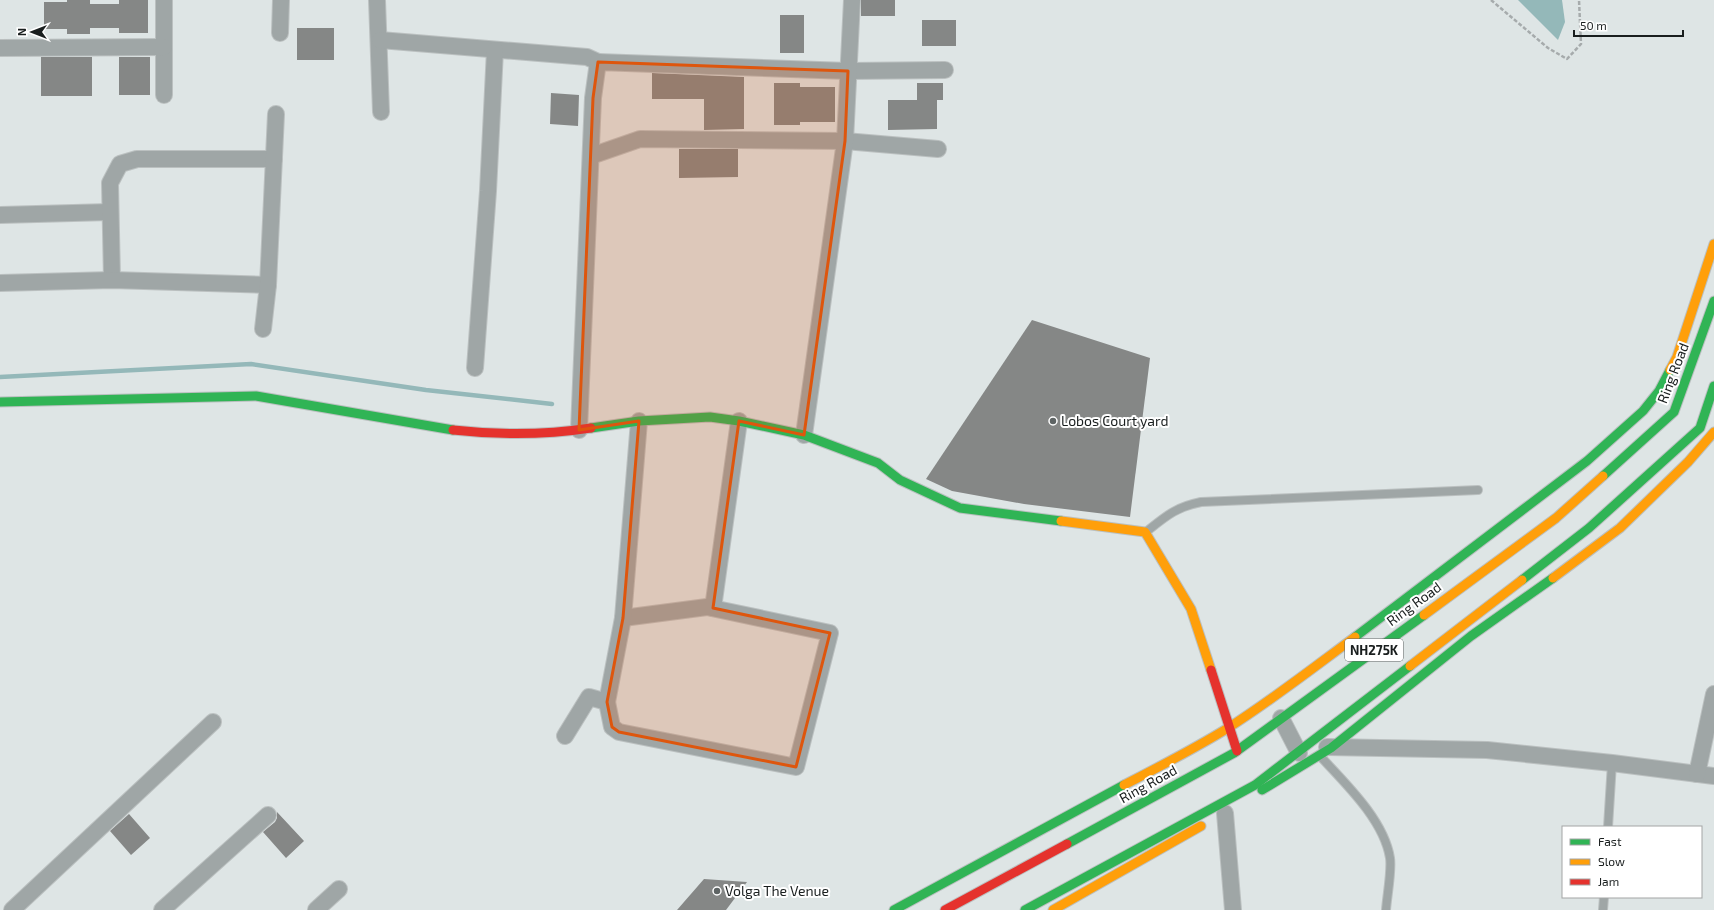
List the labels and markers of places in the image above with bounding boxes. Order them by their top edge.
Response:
place label: Lobos Court yard [1061,412,1168,429]
marker: Lobos Court yard [1048,416,1058,426]
place label: Volga The Venue [725,882,829,899]
marker: Volga The Venue [712,886,722,896]

